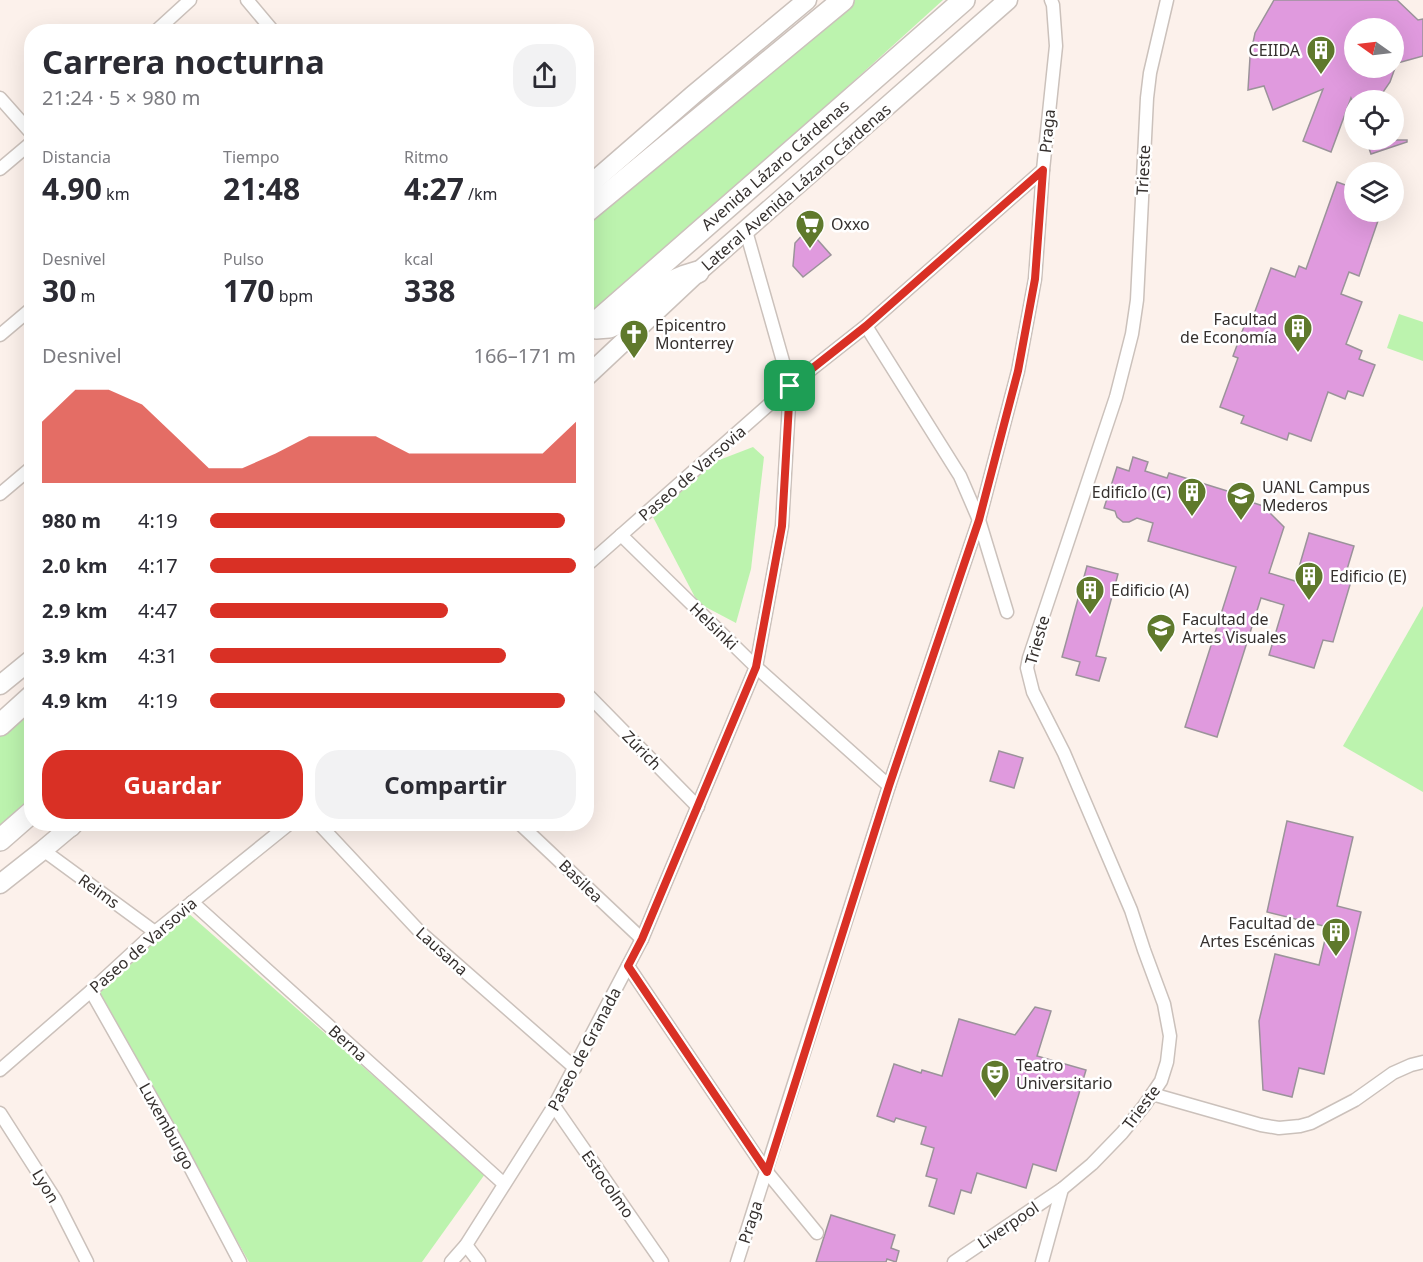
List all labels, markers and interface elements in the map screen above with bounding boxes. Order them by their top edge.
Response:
north arrow [1344,18,1404,78]
map controls [1344,18,1404,222]
building icon: CEIIDA [1305,34,1337,76]
text: Carrera nocturna [42,39,325,84]
place label: CEIIDA [1249,39,1301,61]
button: share [513,44,576,107]
text: 21:24 · 5 × 980 m [42,84,200,111]
button: locate [1344,90,1404,150]
street label: Avenida Lázaro Cárdenas [696,95,854,235]
street label: Lateral Avenida Lázaro Cárdenas [696,98,896,276]
street label: Praga [1034,108,1060,154]
street label: Trieste [1131,144,1155,196]
text: Distancia [42,146,111,168]
text: Tiempo [223,146,280,168]
text: Ritmo [404,146,449,168]
button: layers [1344,162,1404,222]
text: 4.90 [42,168,102,209]
text: 21:48 [223,168,300,209]
text: 4:27 [404,168,464,209]
text: km [102,183,130,205]
text: /km [464,183,498,205]
supermarket icon: Oxxo [794,208,826,250]
place label: Oxxo [831,213,870,235]
text: Desnivel [42,248,106,270]
text: Pulso [223,248,264,270]
text: kcal [404,248,433,270]
text: 30 [42,270,76,311]
text: 170 [223,270,274,311]
text: 338 [404,270,455,311]
text: m [76,285,95,307]
text: bpm [274,285,313,307]
place label: Facultad de Economía [1180,308,1277,348]
building icon: Facultad de Economía [1282,312,1314,354]
place label: Epicentro Monterrey [655,314,734,354]
church icon: Epicentro Monterrey [618,318,650,360]
text: Desnivel [42,342,122,369]
text: 166–171 m [473,342,576,369]
pin [764,360,815,411]
icon: arrive [773,369,806,402]
street label: Paseo de Varsovia [634,420,750,526]
building icon: EdificIo (C) [1176,476,1208,518]
place label: UANL Campus Mederos [1262,476,1370,516]
school or university icon: UANL Campus Mederos [1225,480,1257,522]
place label: EdificIo (C) [1092,481,1171,503]
text: 980 m [42,507,101,534]
text: 4:19 [138,507,178,534]
text: 2.0 km [42,552,108,579]
text: 4:17 [138,552,178,579]
building icon: Edificio (E) [1293,560,1325,602]
place label: Edificio (E) [1330,565,1407,587]
building icon: Edificio (A) [1074,574,1106,616]
place label: Edificio (A) [1111,579,1189,601]
text: 2.9 km [42,597,108,624]
text: 4:47 [138,597,178,624]
street label: Helsinki [685,597,743,655]
place label: Facultad de Artes Visuales [1182,608,1287,648]
school or university icon: Facultad de Artes Visuales [1145,612,1177,654]
street label: Trieste [1019,613,1055,667]
text: 3.9 km [42,642,108,669]
text: 4:31 [138,642,178,669]
text: 4.9 km [42,687,108,714]
text: 4:19 [138,687,178,714]
street label: Zúrich [618,725,666,775]
button: Guardar [42,750,303,819]
button: Compartir [315,750,576,819]
street label: Basilea [554,855,608,907]
street label: Reims [74,869,124,913]
street label: Paseo de Varsovia [85,892,201,998]
place label: Facultad de Artes Escénicas [1200,912,1315,952]
building icon: Facultad de Artes Escénicas [1320,916,1352,958]
street label: Lausana [411,922,473,980]
street label: Paseo de Granada [542,983,626,1115]
street label: Berna [324,1020,372,1066]
place label: Teatro Universitario [1016,1054,1112,1094]
theatre icon: Teatro Universitario [979,1058,1011,1100]
street label: Luxemburgo [134,1079,200,1173]
street label: Trieste [1117,1080,1165,1134]
street label: Estocolmo [577,1146,639,1222]
street label: Lyon [27,1165,65,1207]
street label: Liverpool [973,1196,1043,1254]
street label: Praga [733,1198,767,1246]

